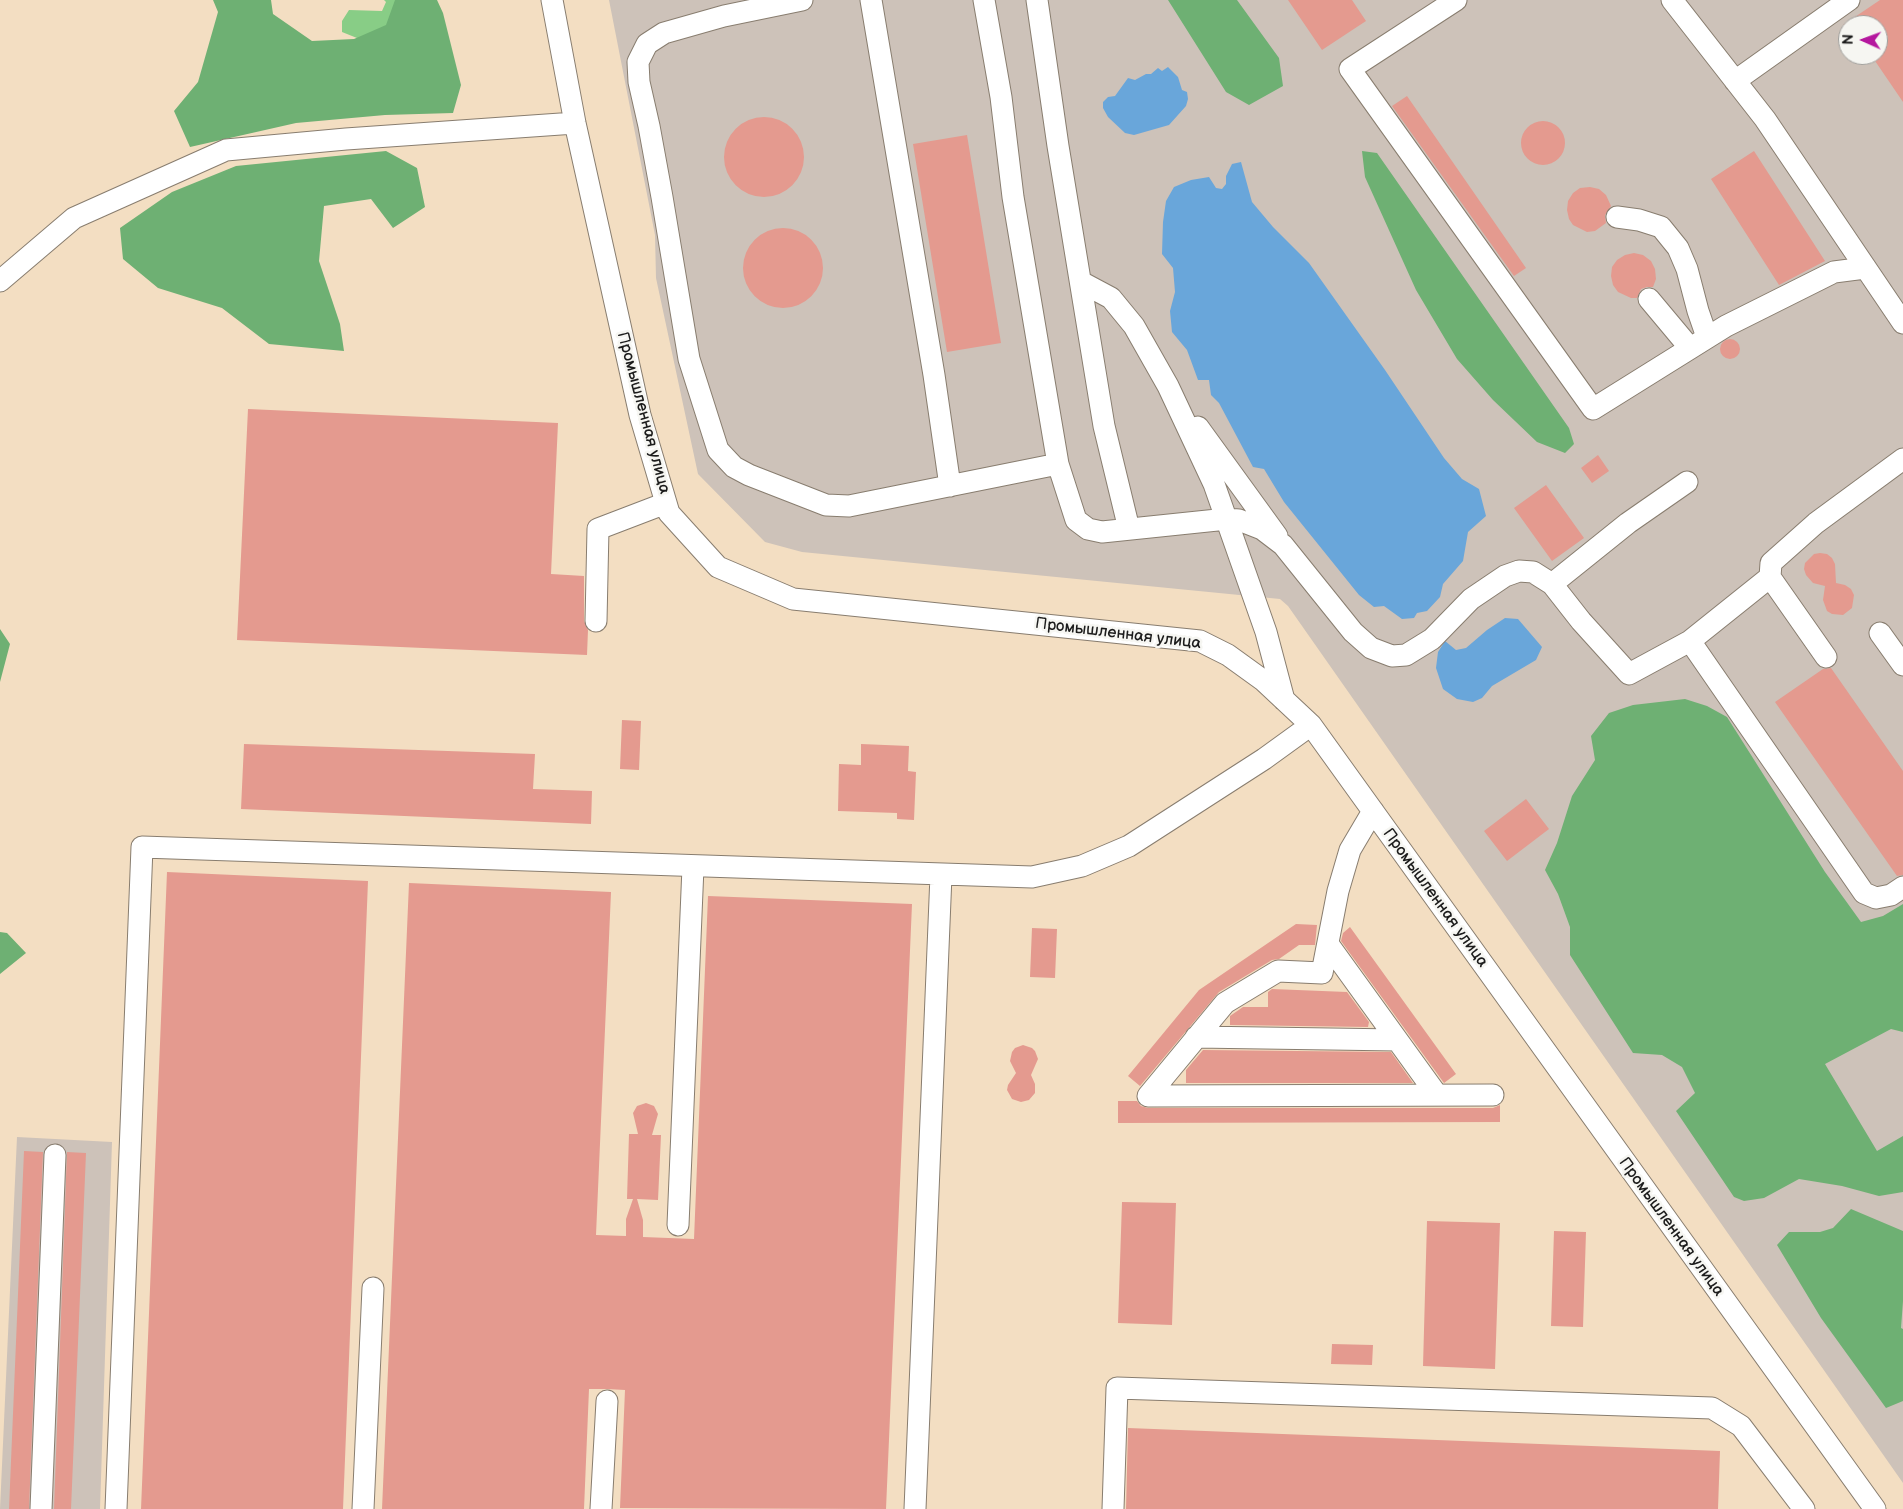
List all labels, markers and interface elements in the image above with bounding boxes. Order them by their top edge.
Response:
north arrow [1838,15,1888,65]
text: N [1840,34,1857,45]
street label: Промышленная улица [612,330,674,496]
street label: Промышленная улица [1034,614,1202,654]
street label: Промышленная улица [1378,825,1492,971]
street label: Промышленная улица [1614,1154,1728,1300]

